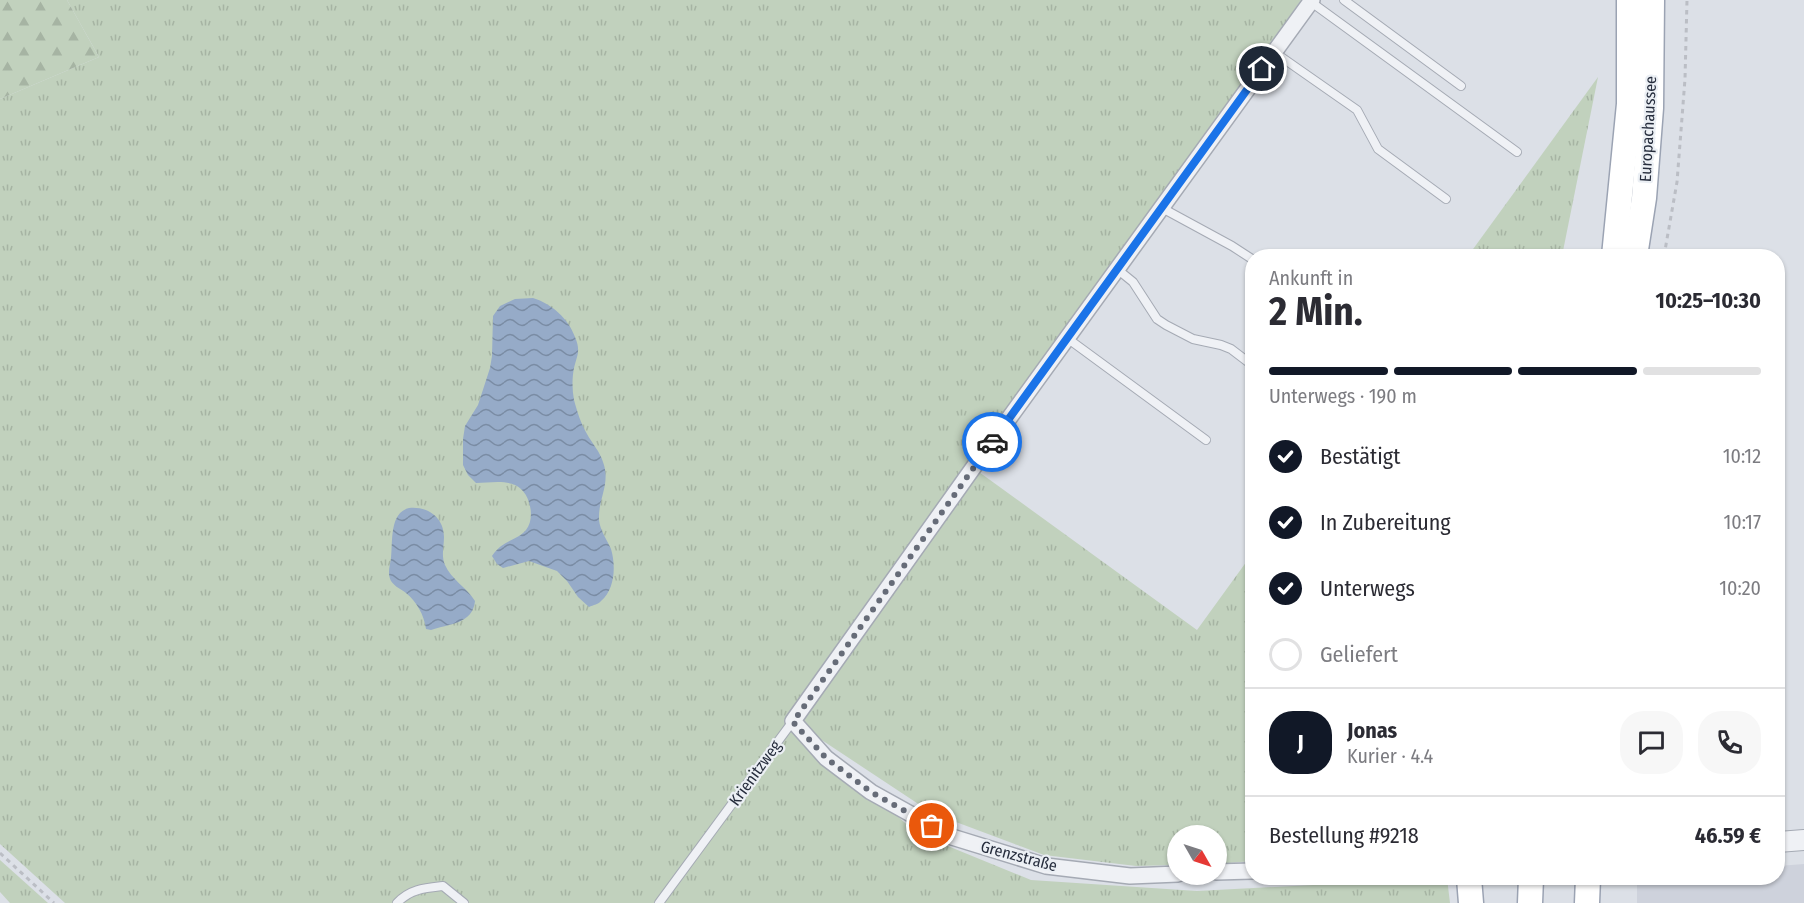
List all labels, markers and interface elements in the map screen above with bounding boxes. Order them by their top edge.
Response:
pin [1236,43,1287,94]
icon: home [1245,52,1278,85]
street label: Europachaussee [1636,75,1660,183]
text: Ankunft in [1269,266,1353,290]
text: 10:25–10:30 [1656,287,1761,314]
text: 2 Min. [1269,289,1363,335]
text: Unterwegs · 190 m [1269,384,1417,408]
courier [962,412,1022,472]
icon: car [976,426,1009,459]
icon: check [1269,440,1302,473]
text: Bestätigt [1320,443,1400,470]
text: 10:12 [1723,444,1761,468]
icon: check [1269,506,1302,539]
text: In Zubereitung [1320,509,1451,536]
text: 10:17 [1723,510,1761,534]
icon: check [1269,572,1302,605]
text: Unterwegs [1320,575,1415,602]
text: 10:20 [1719,576,1761,600]
text: Geliefert [1320,641,1398,668]
button: chat [1620,711,1683,774]
button: phone [1698,711,1761,774]
text: Jonas [1347,717,1397,744]
text: J [1297,729,1304,756]
street label: Krienitzweg [725,736,785,809]
text: Kurier · 4.4 [1347,744,1433,768]
pin [906,800,957,851]
icon: bag [915,809,948,842]
text: Bestellung #9218 [1269,822,1419,849]
text: 46.59 € [1695,822,1761,849]
north arrow [1167,825,1227,885]
map controls [1167,825,1227,885]
street label: Grenzstraße [979,837,1059,875]

